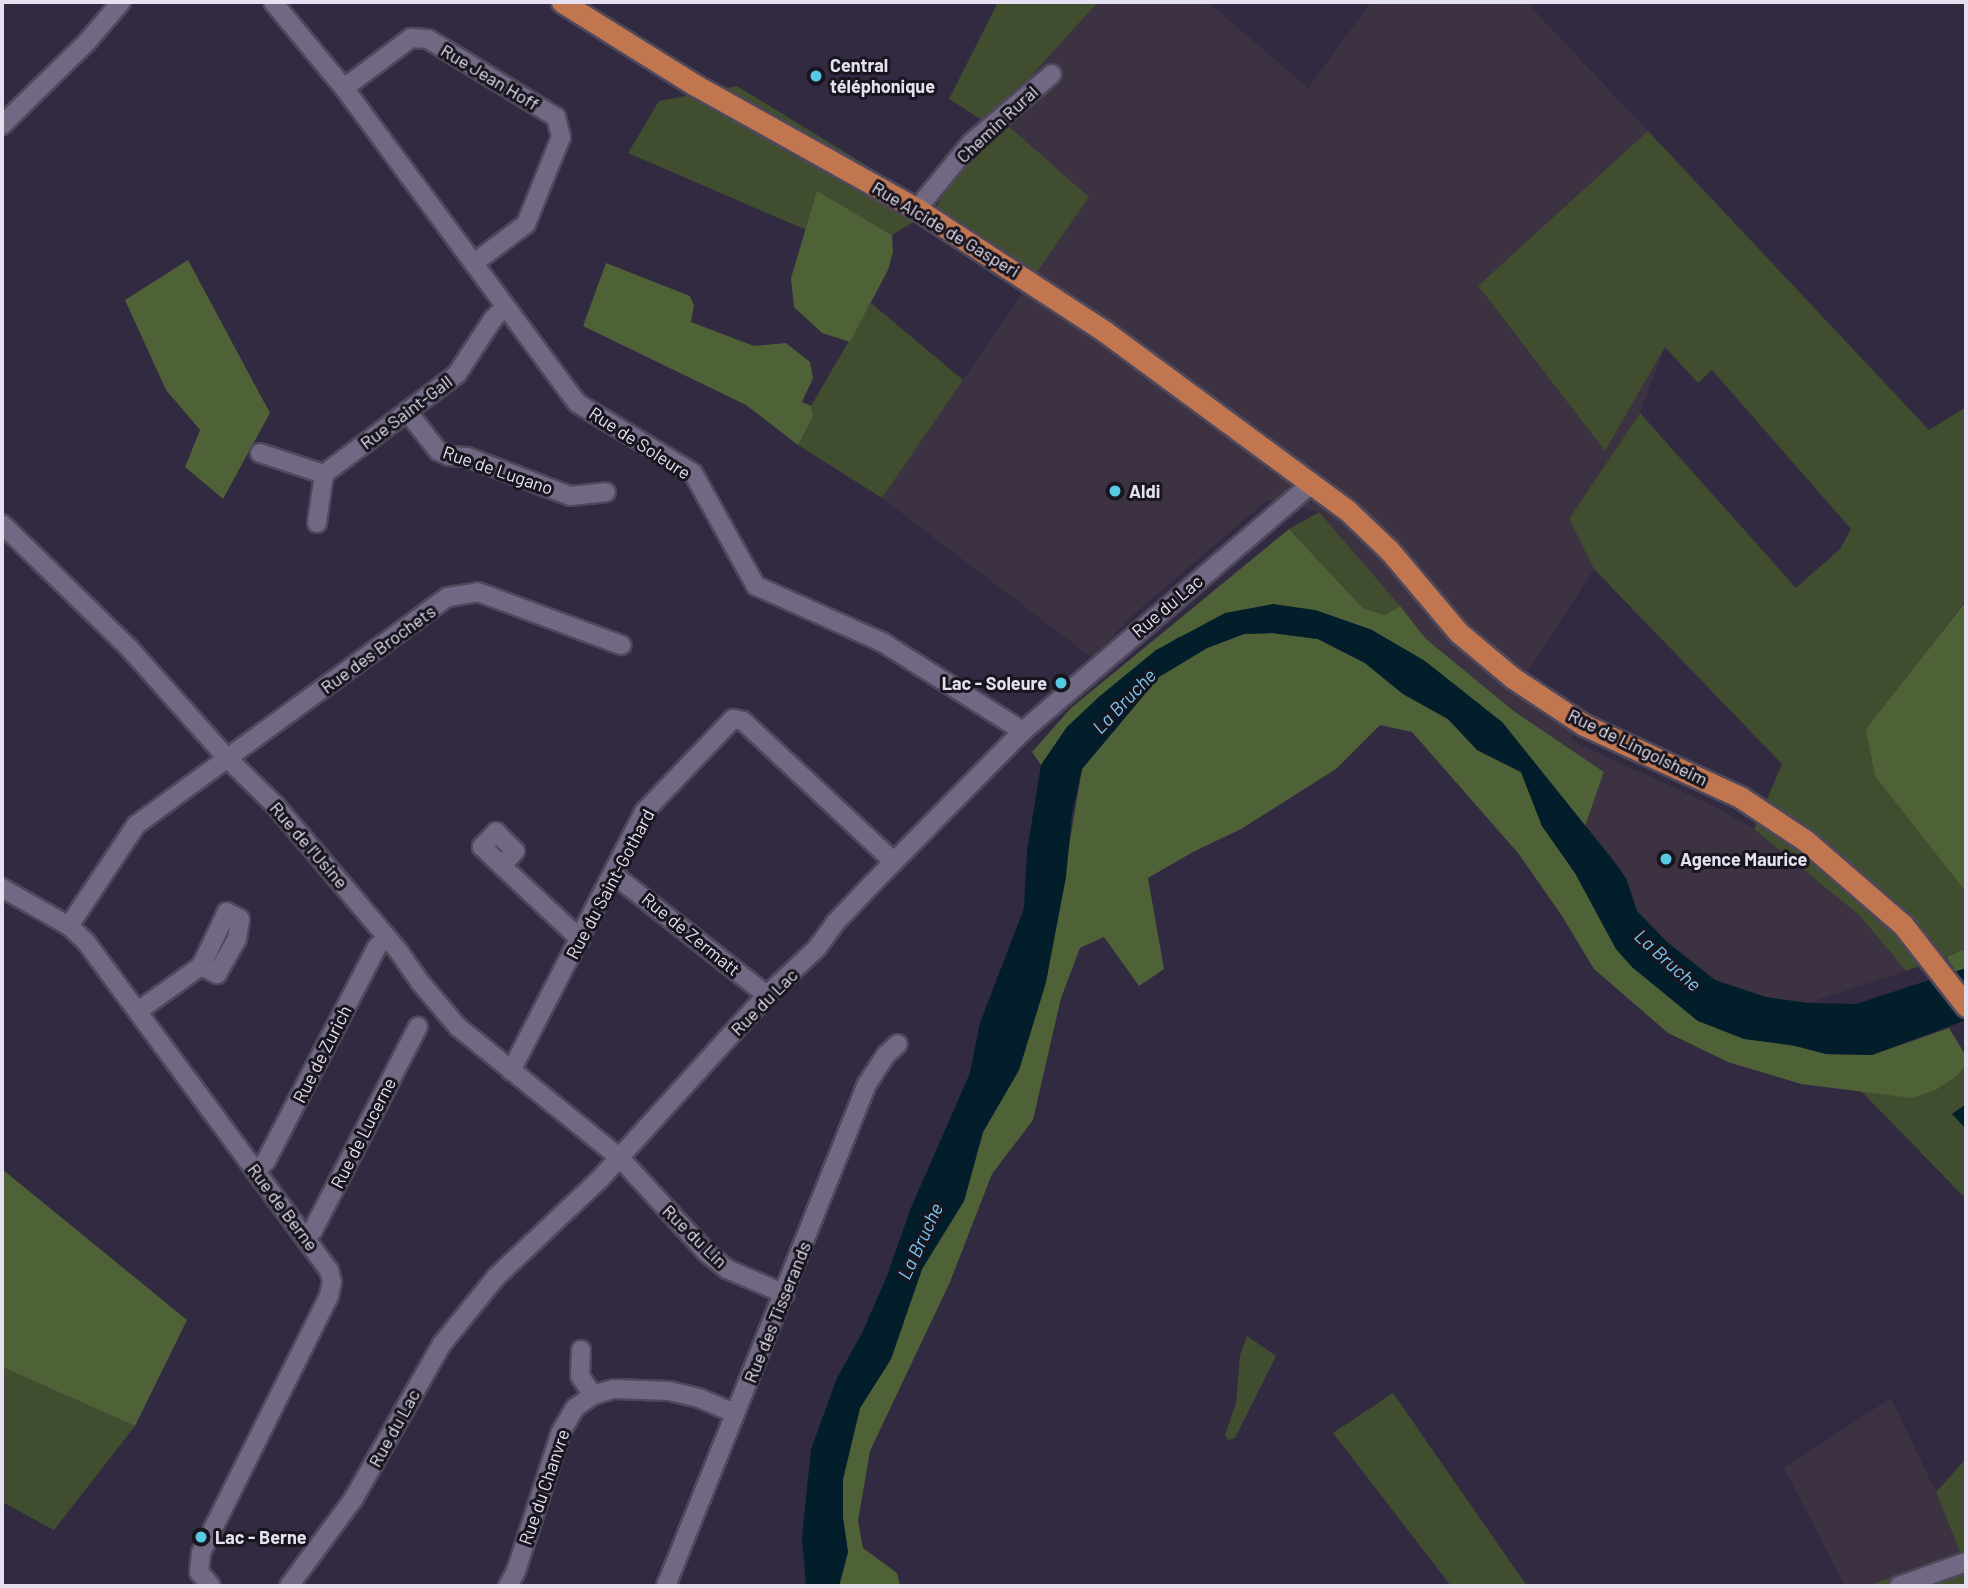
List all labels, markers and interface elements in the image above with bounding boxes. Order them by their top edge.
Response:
street label: Rue Jean Hoff [437,39,543,115]
place label: Central téléphonique [830,55,935,98]
marker: Central téléphonique [808,68,824,84]
street label: Chemin Rural [952,81,1042,167]
street label: Rue Alcide de Gasperi [868,176,1024,282]
street label: Rue Saint-Gall [356,370,456,454]
street label: Rue de Soleure [585,402,695,484]
street label: Rue de Lugano [440,441,556,499]
place label: Aldi [1129,480,1160,502]
marker: Aldi [1107,483,1123,499]
street label: Rue du Lac [1127,570,1207,642]
street label: Rue des Brochets [316,600,440,698]
water label: La Bruche [1087,664,1161,738]
place label: Lac - Soleure [942,672,1047,694]
marker: Lac - Soleure [1053,675,1069,691]
street label: Rue de Lingolsheim [1565,704,1711,790]
street label: Rue de l'Usine [266,797,352,893]
street label: Rue du Saint-Gothard [561,805,659,963]
place label: Agence Maurice [1680,848,1807,870]
marker: Agence Maurice [1658,851,1674,867]
street label: Rue de Zermatt [638,888,744,980]
water label: La Bruche [1630,924,1706,996]
street label: Rue du Lac [726,964,802,1040]
street label: Rue de Zurich [288,1002,356,1106]
street label: Rue de Lucerne [326,1074,400,1192]
street label: Rue de Berne [243,1159,323,1255]
water label: La Bruche [892,1199,948,1283]
street label: Rue du Lin [658,1200,732,1272]
street label: Rue des Tisserands [739,1238,815,1386]
street label: Rue du Lac [364,1385,424,1471]
street label: Rue du Chanvre [514,1426,574,1548]
place label: Lac - Berne [215,1526,307,1548]
marker: Lac - Berne [193,1529,209,1545]

